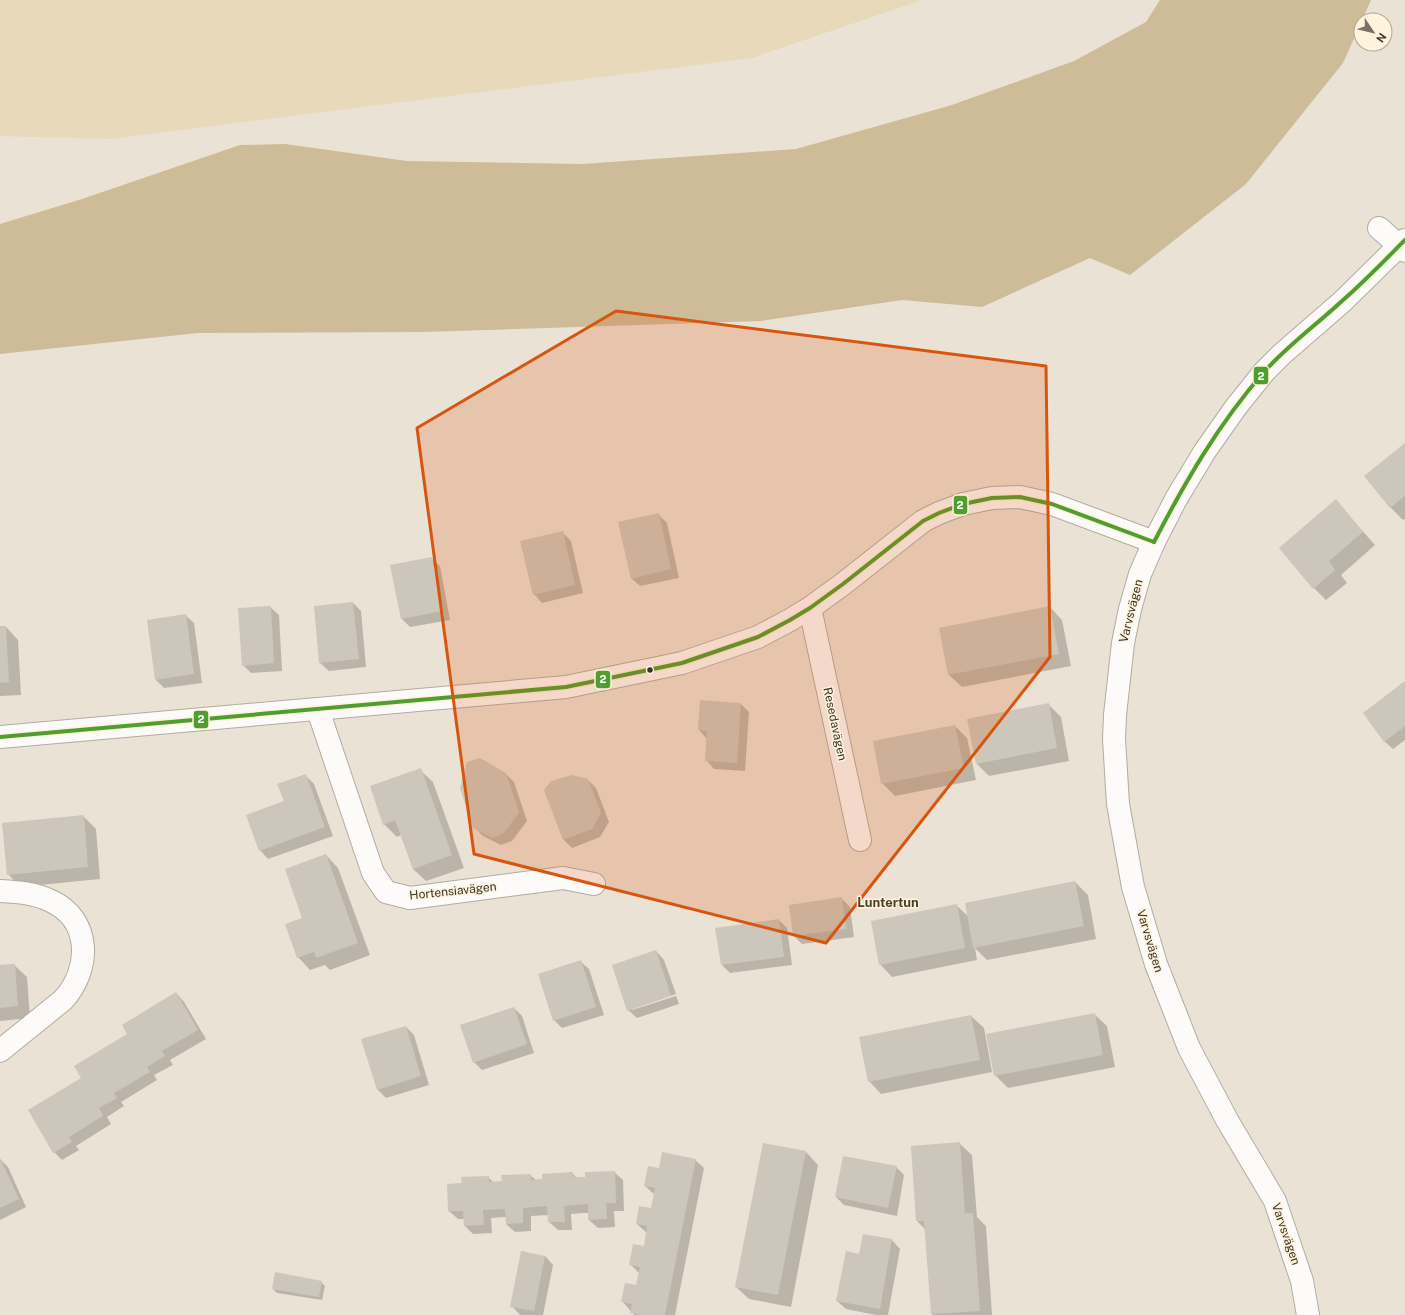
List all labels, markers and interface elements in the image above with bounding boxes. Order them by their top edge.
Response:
north arrow [1353,12,1393,52]
text: N [1374,31,1389,45]
line badge: 2 [1253,366,1269,385]
text: 2 [1258,370,1265,382]
line badge: 2 [953,495,968,515]
text: 2 [957,499,964,511]
street label: Varvsvägen [1116,578,1146,644]
unlabelled marker [645,665,655,675]
line badge: 2 [595,670,611,689]
text: 2 [600,673,607,685]
street label: Resedavägen [820,686,850,762]
line badge: 2 [193,710,209,729]
text: 2 [198,713,205,725]
street label: Hortensiavägen [409,879,497,903]
district label: Luntertun [857,895,919,910]
street label: Varvsvägen [1134,908,1166,974]
street label: Varvsvägen [1269,1201,1303,1267]

